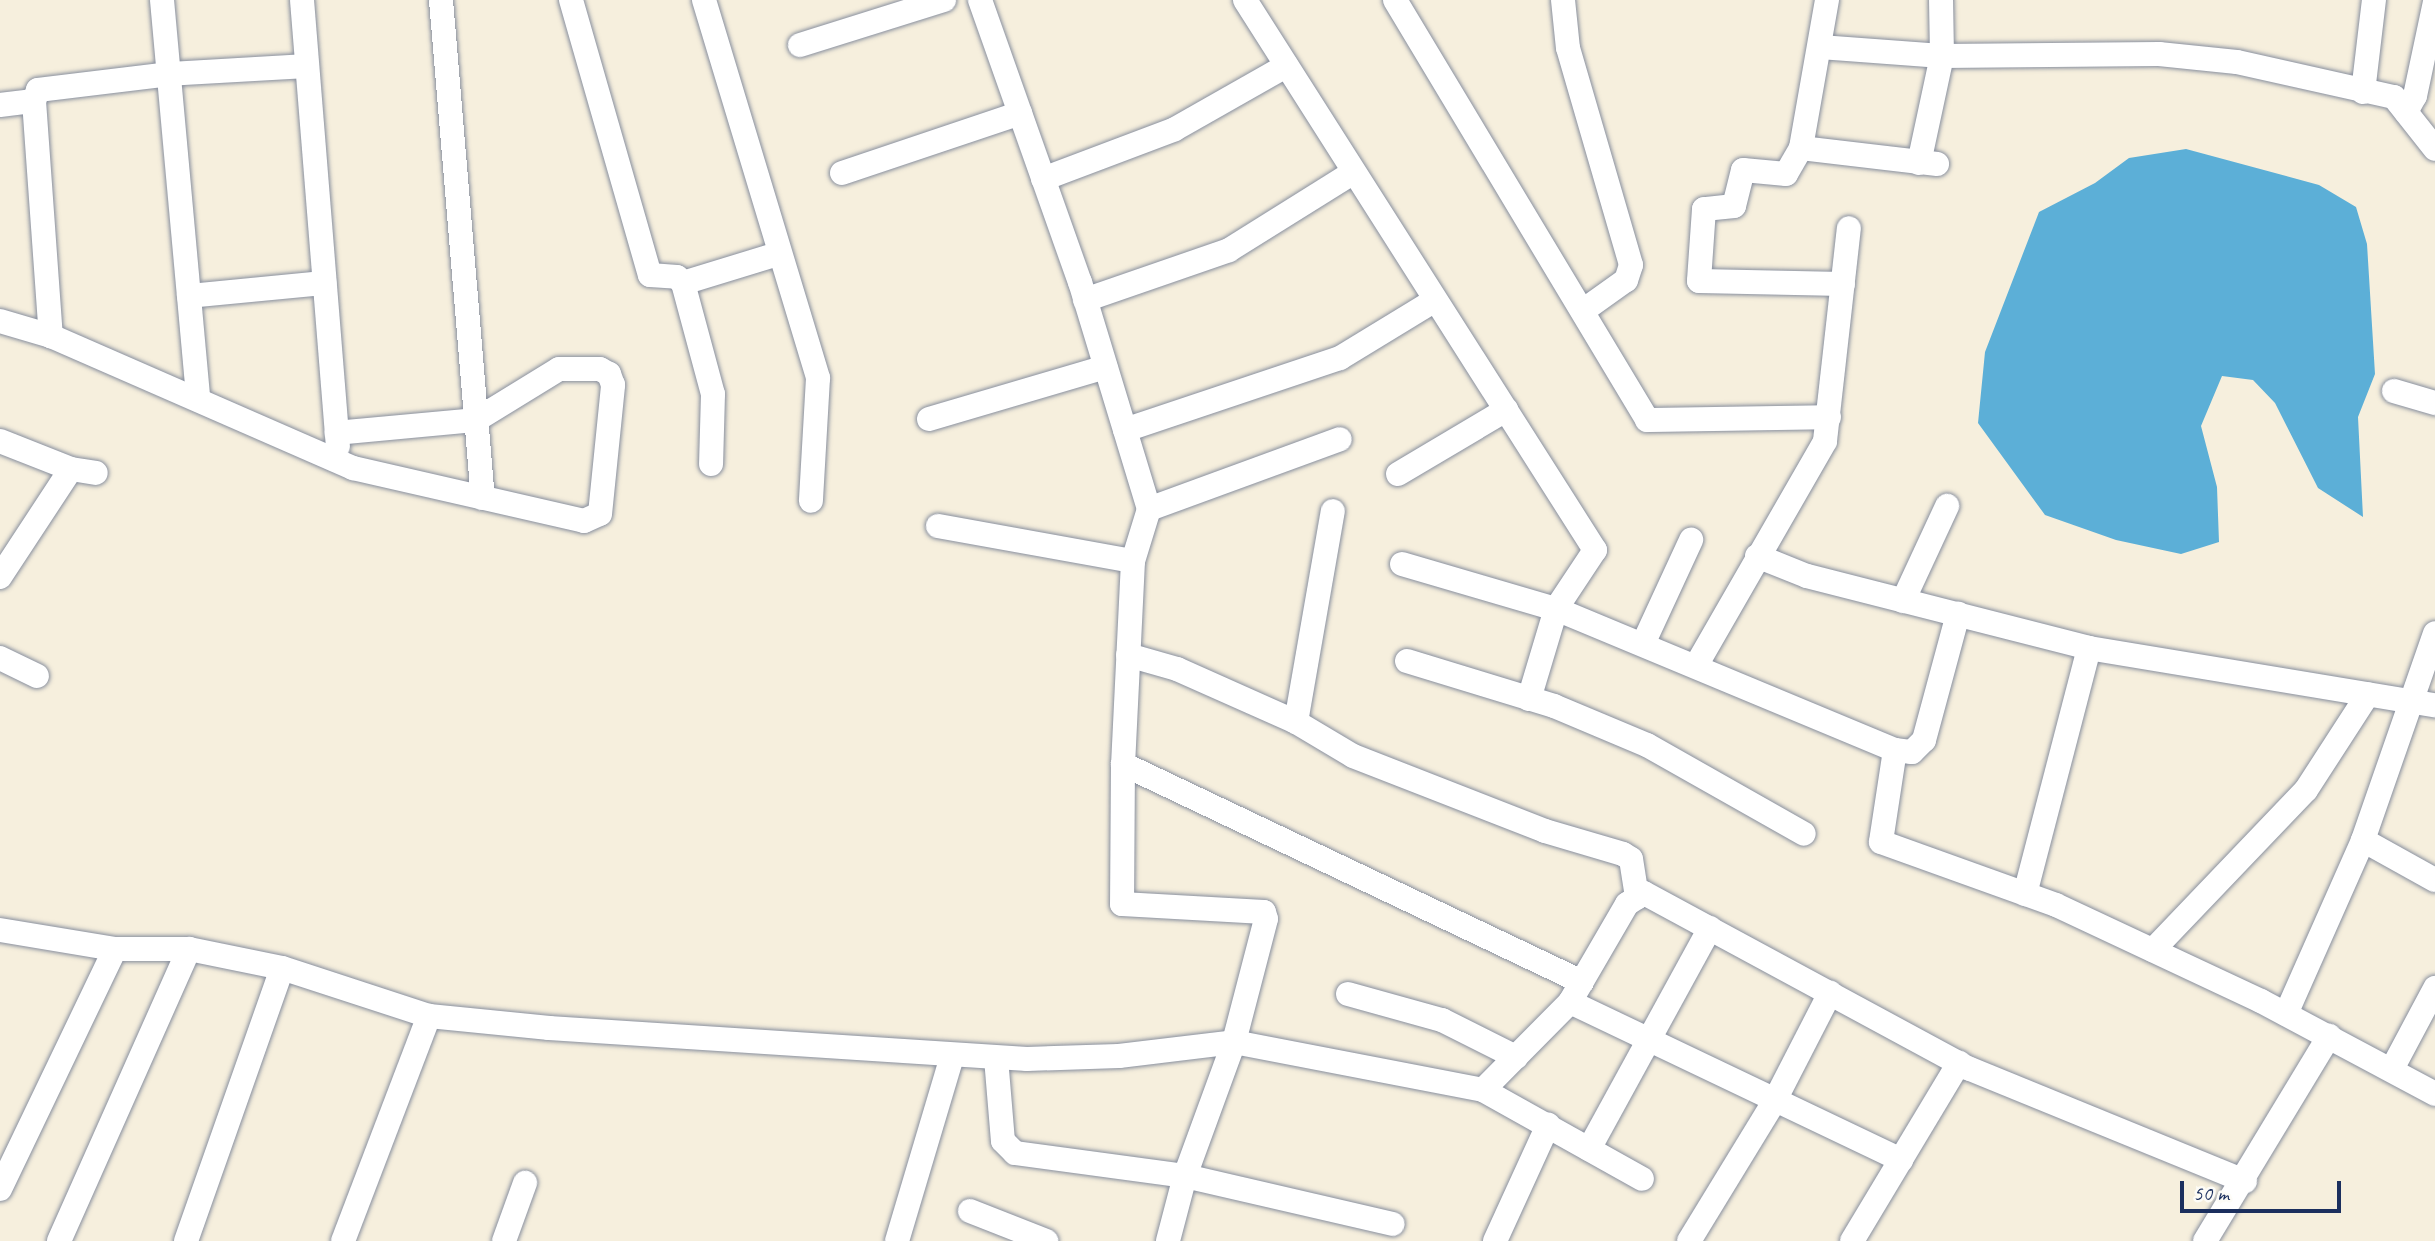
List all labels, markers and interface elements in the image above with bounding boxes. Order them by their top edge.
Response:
scale bar [2183,1168,2344,1212]
text: 50 m [2193,1180,2229,1206]

